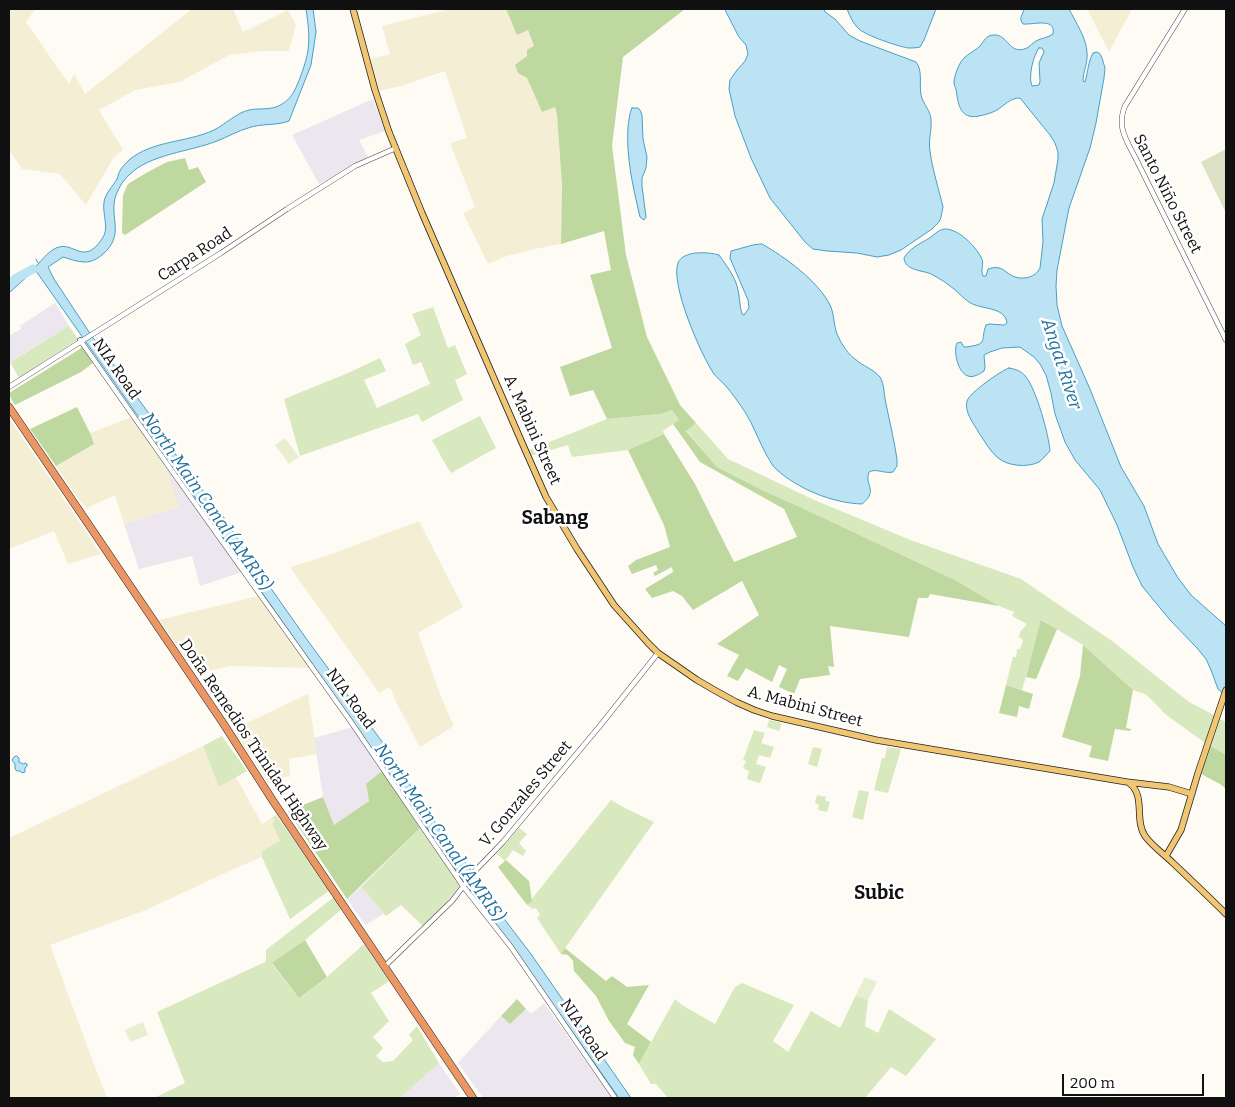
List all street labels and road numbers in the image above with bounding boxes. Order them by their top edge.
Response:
street label: Santo Niño Street [1129,131,1205,257]
street label: Carpa Road [154,224,236,286]
street label: NIA Road [88,335,144,403]
street label: A. Mabini Street [499,372,565,488]
street label: Doña Remedios Trinidad Highway [175,636,331,854]
street label: NIA Road [322,665,378,733]
street label: A. Mabini Street [745,682,865,732]
street label: V. Gonzales Street [476,737,576,851]
street label: NIA Road [555,996,611,1064]

